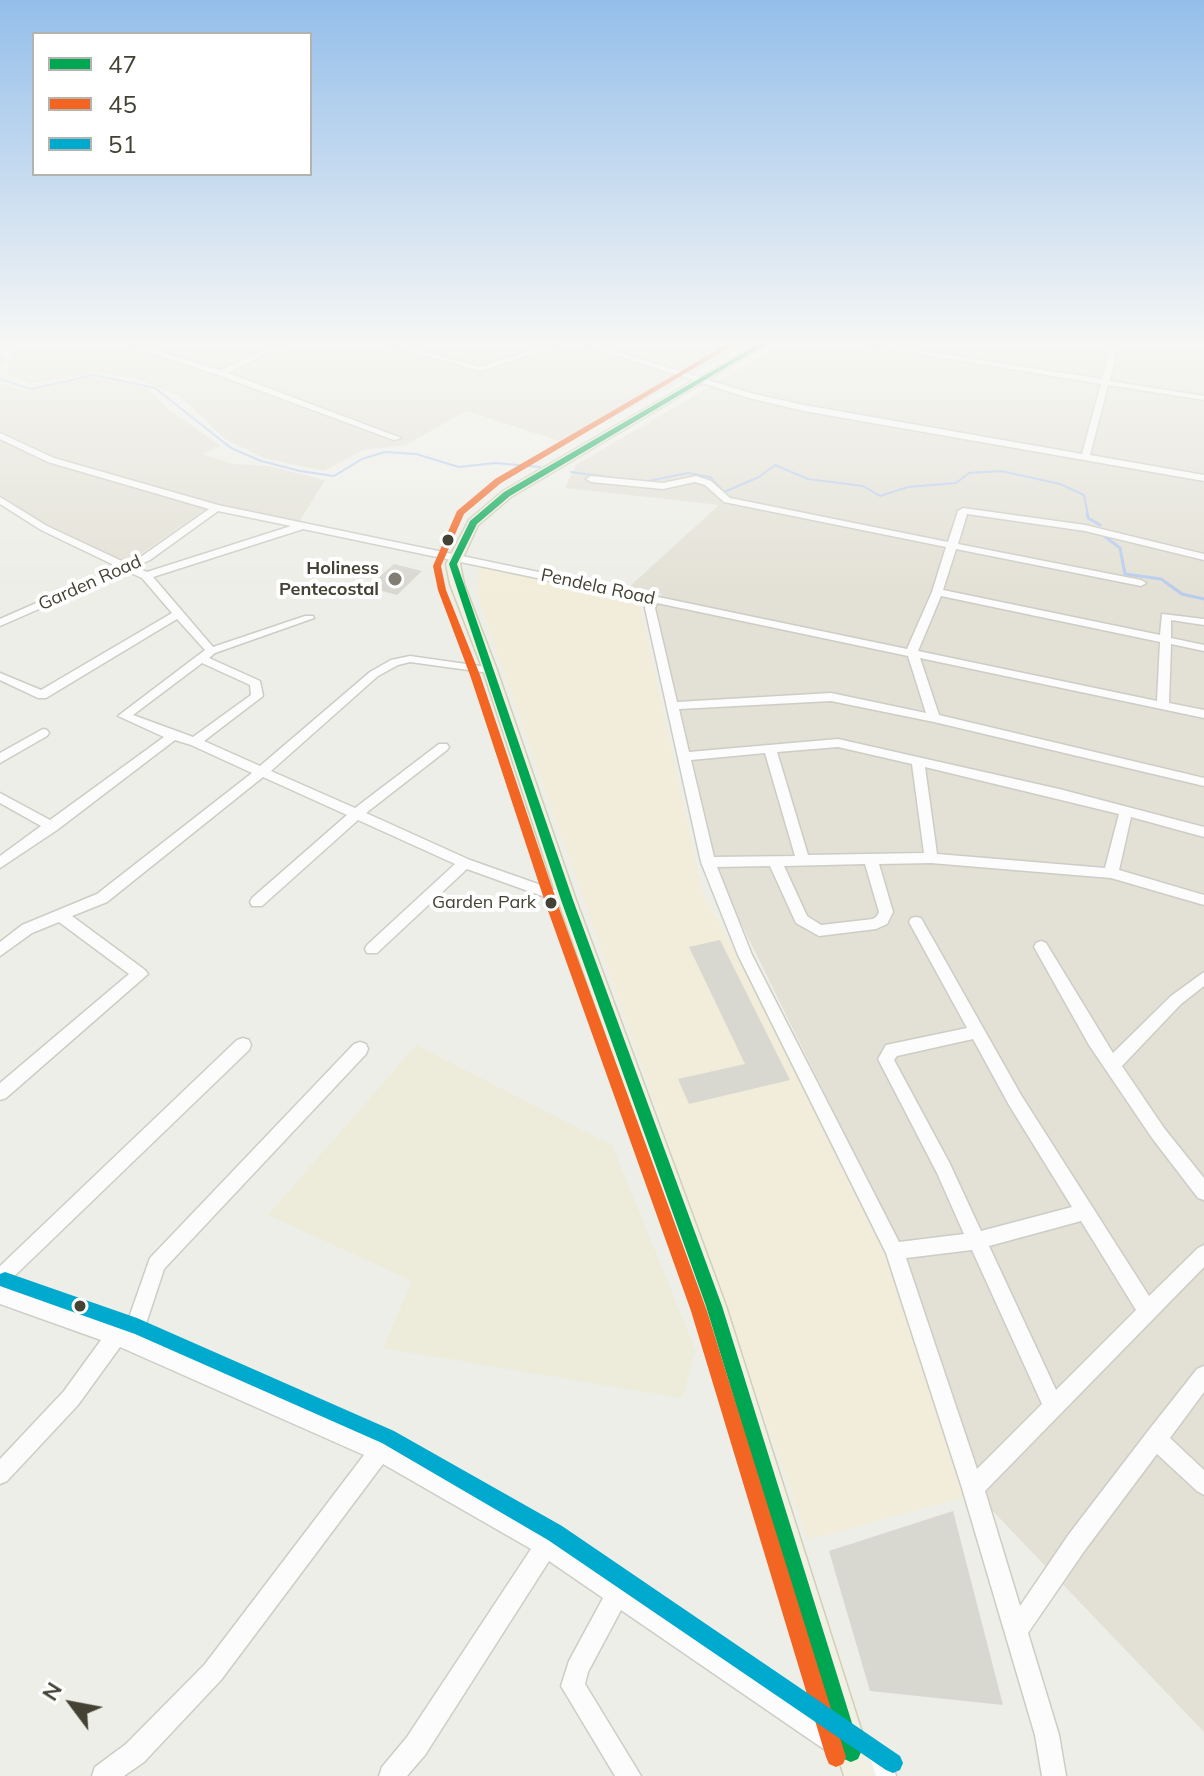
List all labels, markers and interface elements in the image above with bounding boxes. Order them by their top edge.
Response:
legend [32,32,312,176]
text: 47 [108,49,137,79]
text: 45 [108,89,137,119]
text: 51 [108,129,137,159]
unlabelled marker [440,532,456,548]
street label: Garden Road [35,551,145,615]
place label: Holiness Pentecostal [279,558,379,600]
street label: Pendela Road [539,564,657,610]
marker: Holiness Pentecostal [386,570,404,588]
place label: Garden Park [432,892,536,914]
marker: Garden Park [543,895,559,911]
unlabelled marker [72,1298,88,1314]
north arrow [32,1664,112,1744]
text: N [35,1677,68,1706]

